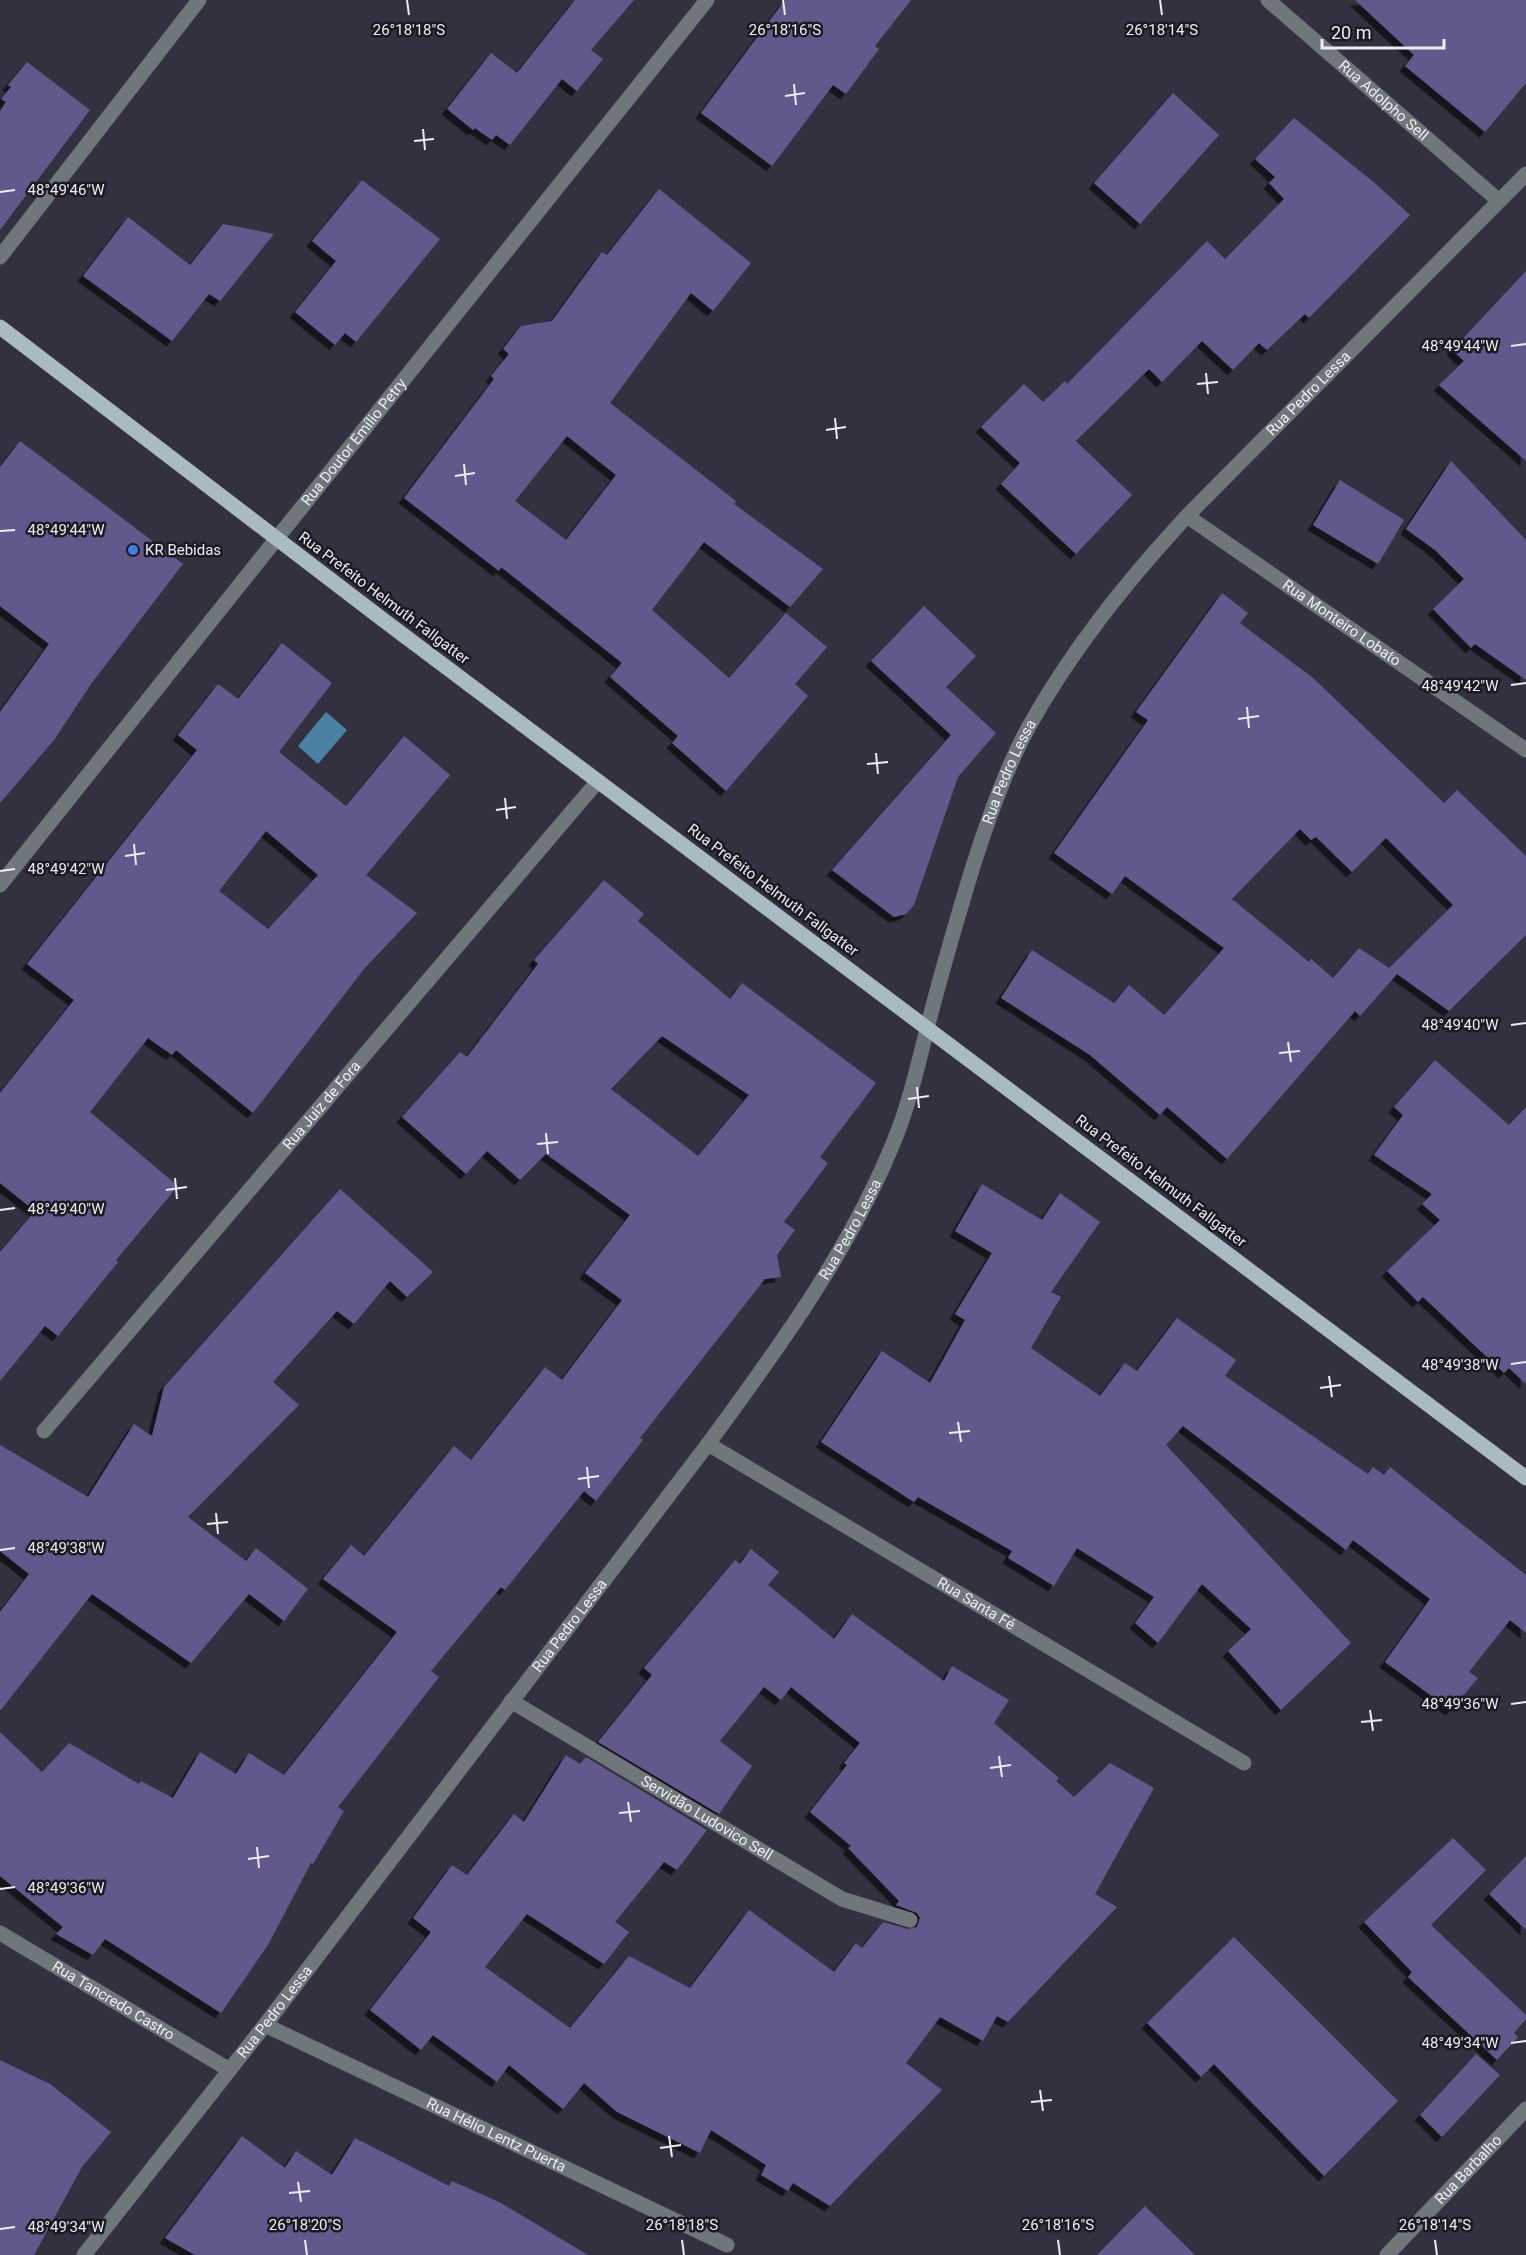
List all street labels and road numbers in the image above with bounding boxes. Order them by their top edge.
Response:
street label: Rua Adolpho Sell [1335,57,1432,144]
street label: Rua Pedro Lessa [1263,347,1354,440]
street label: Rua Doutor Emílio Petry [298,375,410,509]
street label: Rua Prefeito Helmuth Fallgatter [295,528,473,668]
street label: Rua Monteiro Lobato [1279,576,1404,670]
street label: Rua Pedro Lessa [979,716,1040,826]
street label: Rua Prefeito Helmuth Fallgatter [684,820,862,960]
street label: Rua Juiz de Fora [279,1057,364,1153]
street label: Rua Prefeito Helmuth Fallgatter [1072,1111,1250,1251]
street label: Rua Pedro Lessa [815,1176,885,1283]
street label: Rua Santa Fé [934,1573,1018,1634]
street label: Rua Pedro Lessa [528,1575,611,1676]
street label: Servidão Ludovico Sell [638,1772,776,1864]
street label: Rua Tancredo Castro [49,1957,178,2044]
street label: Rua Pedro Lessa [233,1962,316,2062]
street label: Rua Hélio Lentz Puerta [423,2094,569,2176]
street label: Rua Barbalho [1431,2131,1506,2208]

